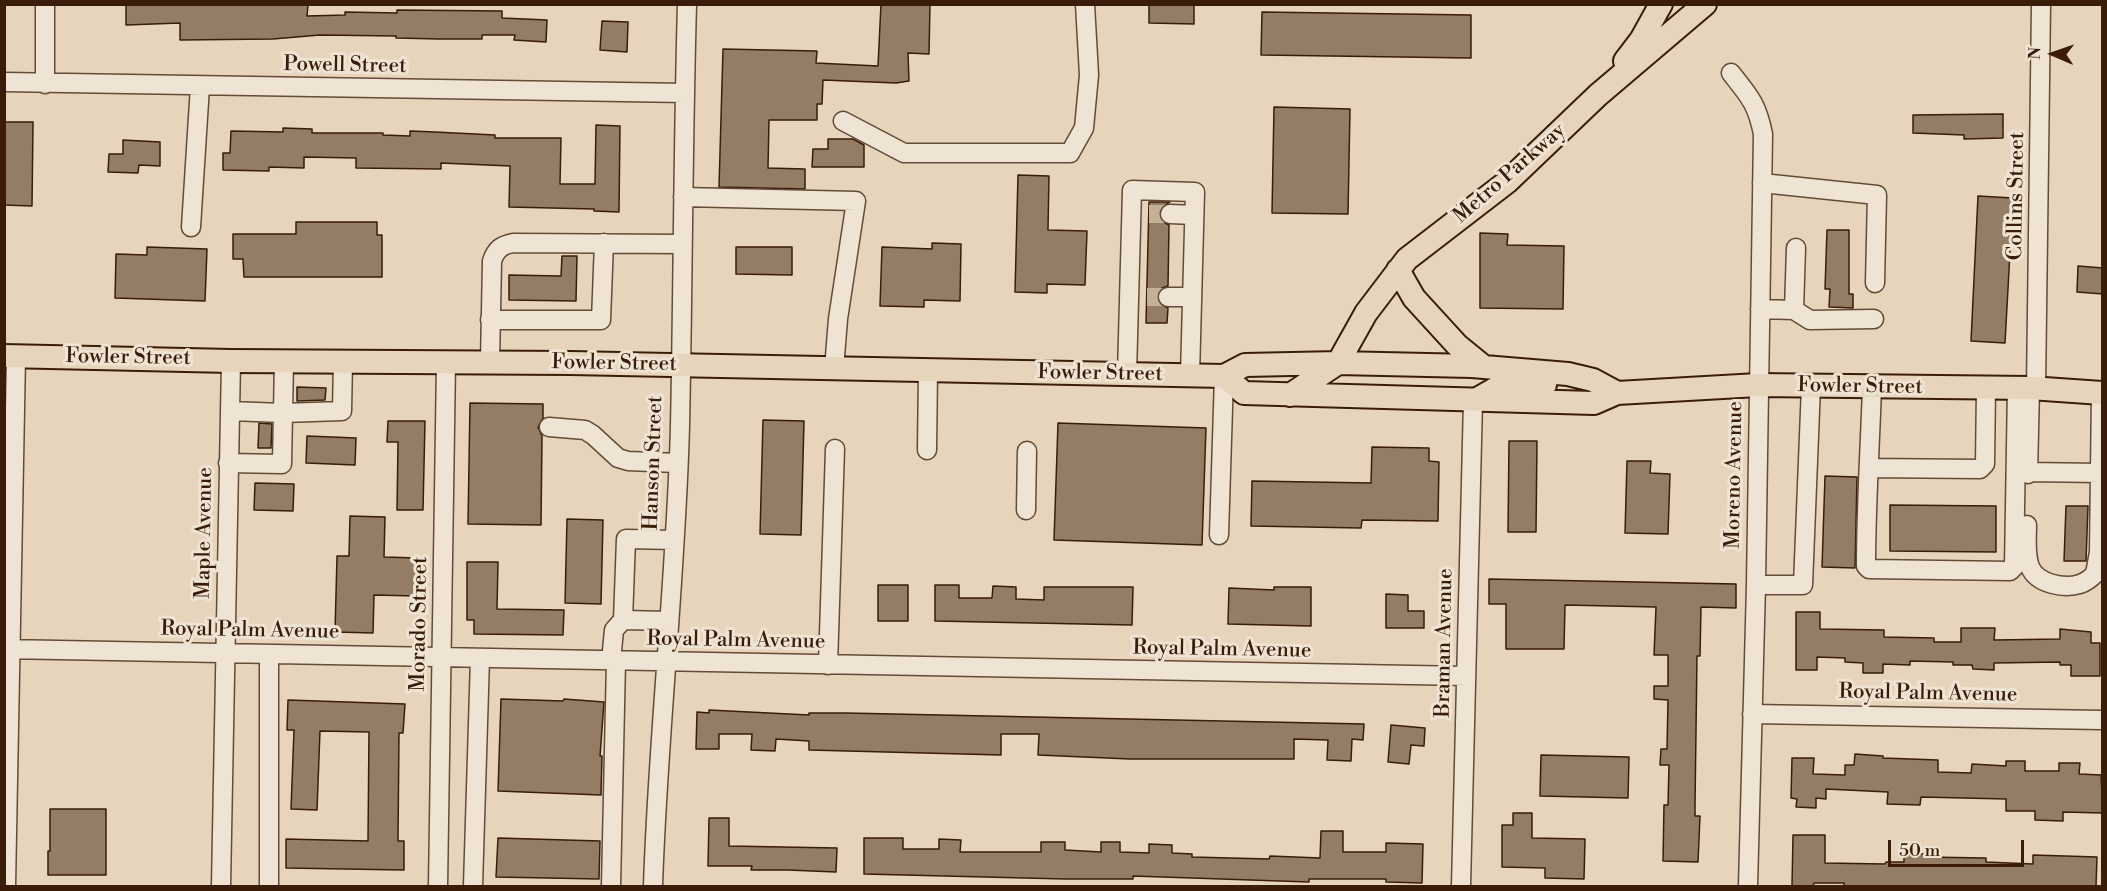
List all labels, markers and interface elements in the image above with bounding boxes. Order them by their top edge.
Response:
north arrow [2023,24,2083,84]
text: N [2025,47,2045,60]
street label: Powell Street [283,52,407,80]
street label: Metro Parkway [1449,118,1571,230]
street label: Collins Street [2003,131,2031,261]
street label: Fowler Street [65,344,191,372]
street label: Fowler Street [551,350,677,378]
street label: Fowler Street [1037,360,1163,388]
street label: Fowler Street [1797,373,1923,401]
street label: Hanson Street [639,395,669,531]
street label: Moreno Avenue [1721,401,1749,549]
street label: Maple Avenue [191,467,219,599]
street label: Morado Street [406,556,434,692]
street label: Braman Avenue [1431,568,1459,718]
street label: Royal Palm Avenue [160,617,340,645]
street label: Royal Palm Avenue [646,627,826,655]
street label: Royal Palm Avenue [1132,636,1312,664]
street label: Royal Palm Avenue [1838,680,2018,708]
scale bar [1891,828,2028,866]
text: 50 m [1899,839,1940,862]

